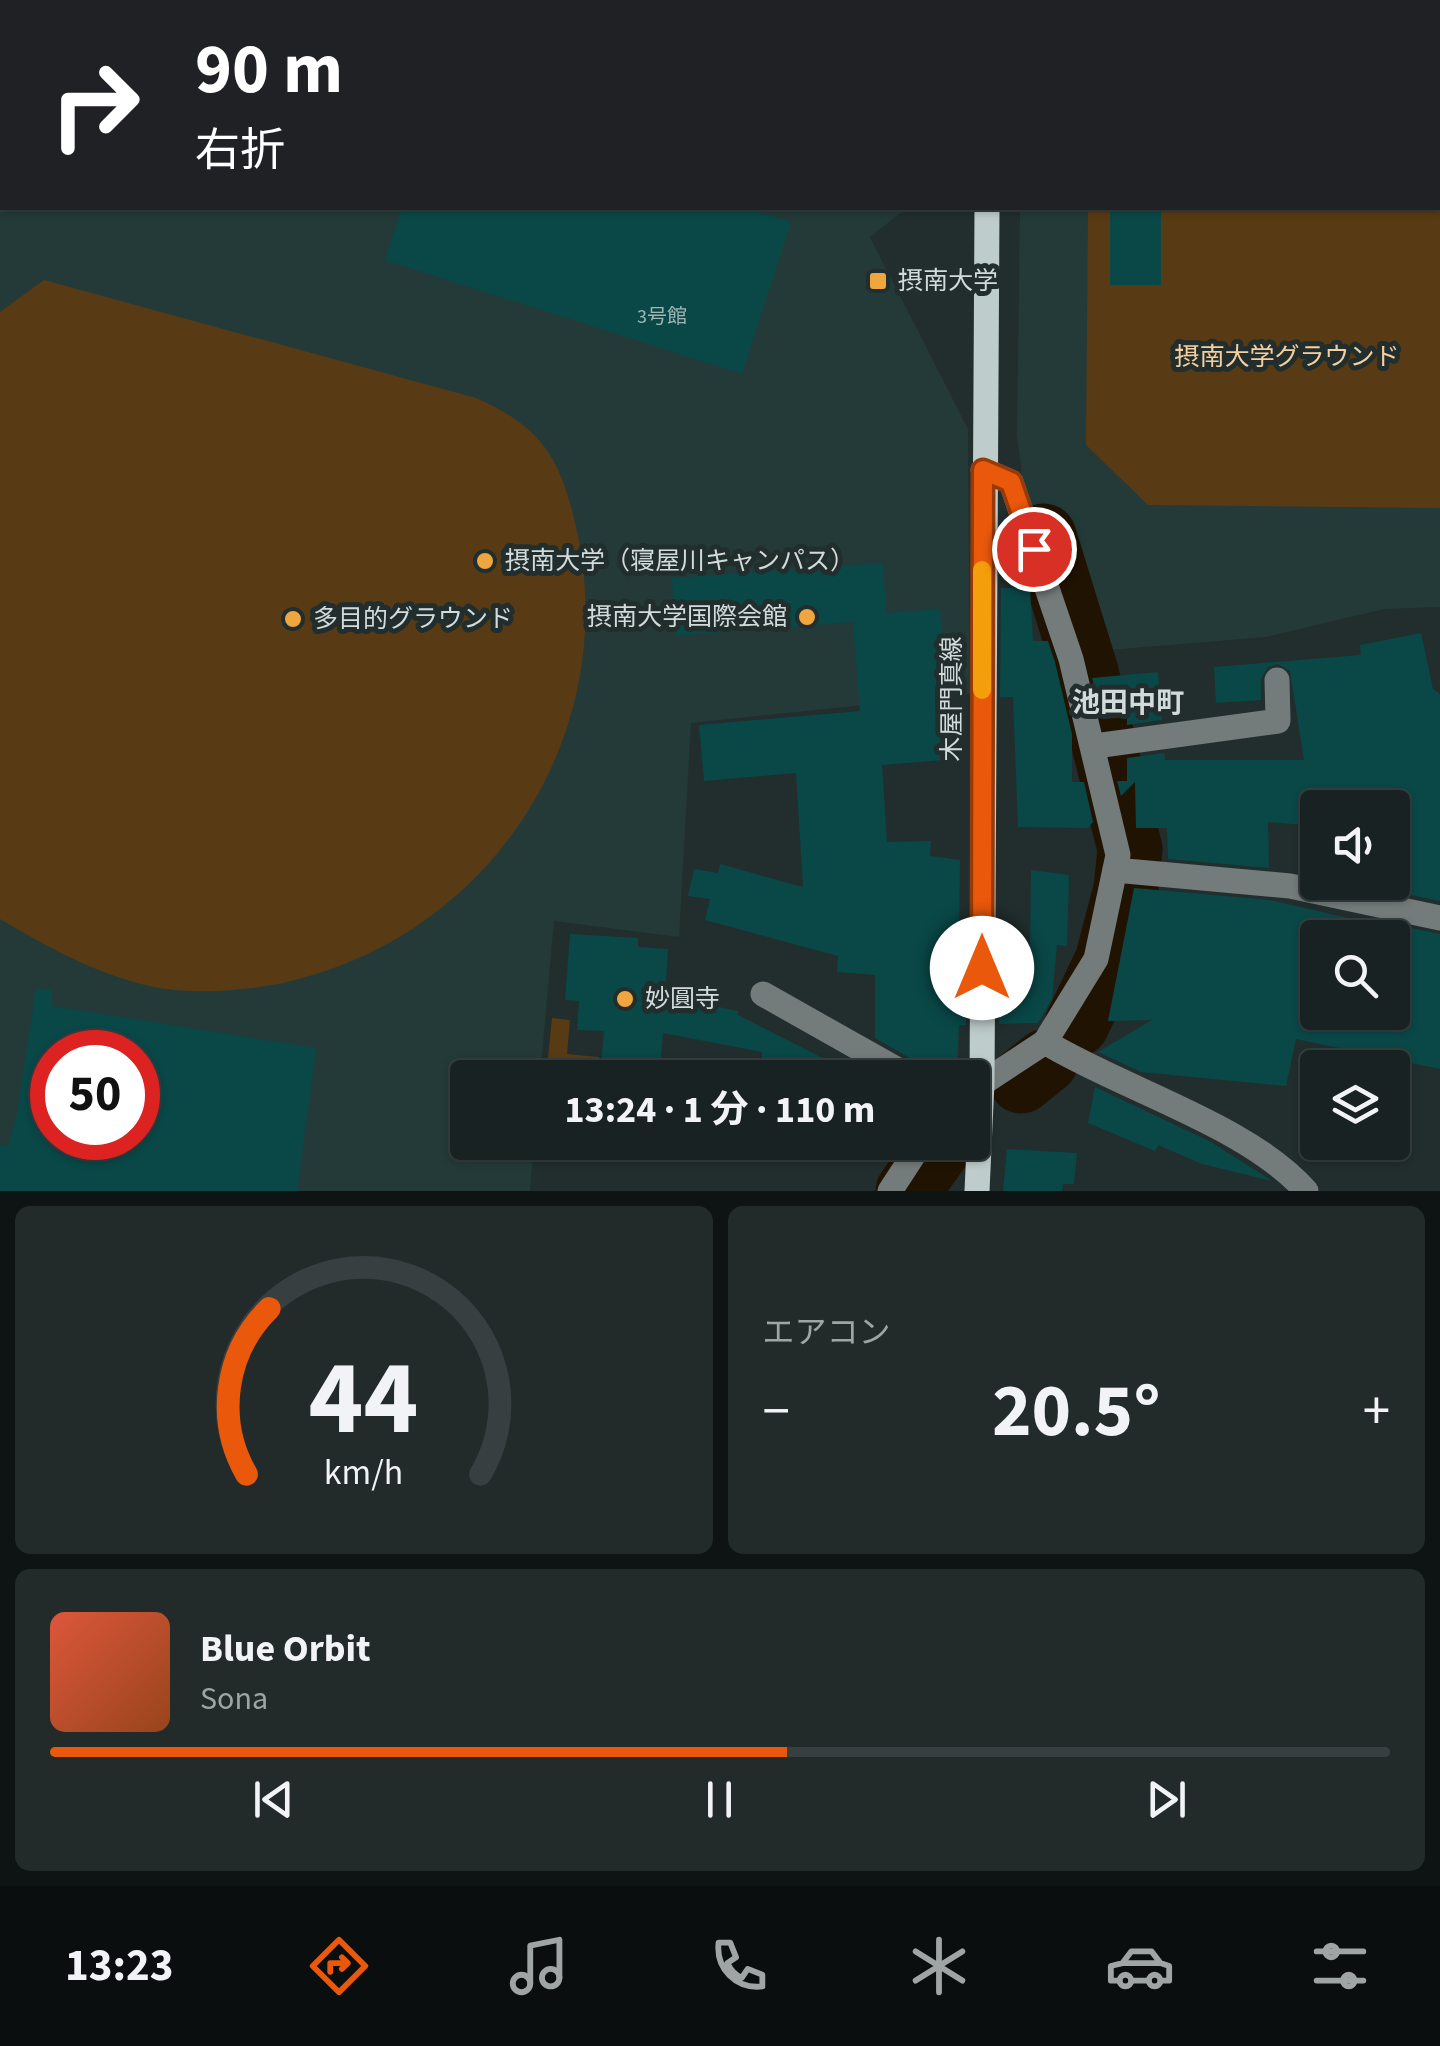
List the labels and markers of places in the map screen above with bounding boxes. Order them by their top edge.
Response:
place label: 摂南大学 [898,263,998,299]
marker: 摂南大学 [867,270,889,292]
pin [992,507,1077,592]
place label: 摂南大学（寝屋川キャンパス） [505,543,855,579]
marker: 摂南大学（寝屋川キャンパス） [474,550,496,572]
place label: 摂南大学国際会館 [587,599,787,635]
place label: 多目的グラウンド [313,601,513,637]
marker: 摂南大学国際会館 [796,606,818,628]
marker: 多目的グラウンド [282,608,304,630]
place label: 妙圓寺 [645,981,720,1017]
marker: 妙圓寺 [614,988,636,1010]

